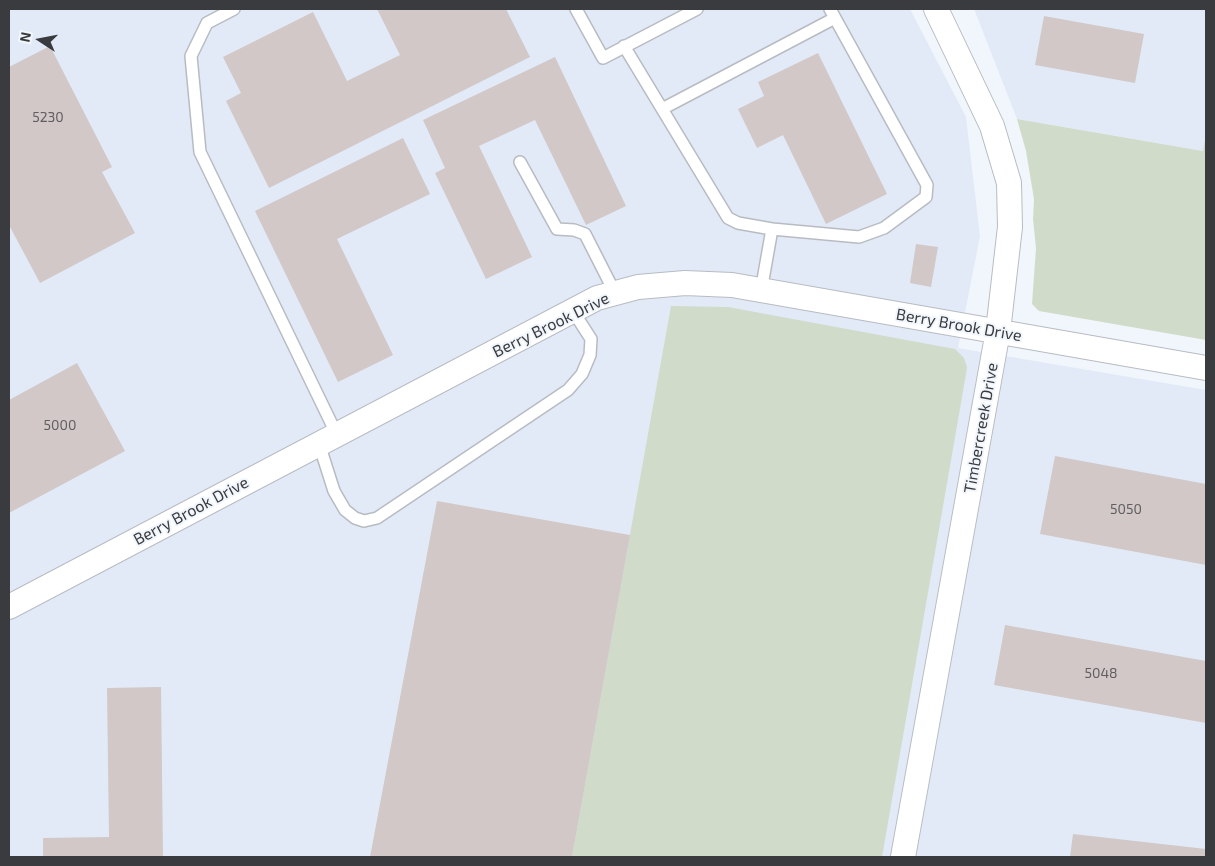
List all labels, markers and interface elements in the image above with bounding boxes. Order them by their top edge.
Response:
north arrow [15,15,65,65]
text: N [15,30,34,44]
house number: 5230 [32,109,64,125]
street label: Berry Brook Drive [490,288,612,362]
street label: Berry Brook Drive [895,304,1023,346]
street label: Timbercreek Drive [960,361,1002,495]
house number: 5000 [44,417,76,433]
street label: Berry Brook Drive [130,473,252,549]
house number: 5050 [1110,501,1142,517]
house number: 5048 [1084,665,1118,681]

